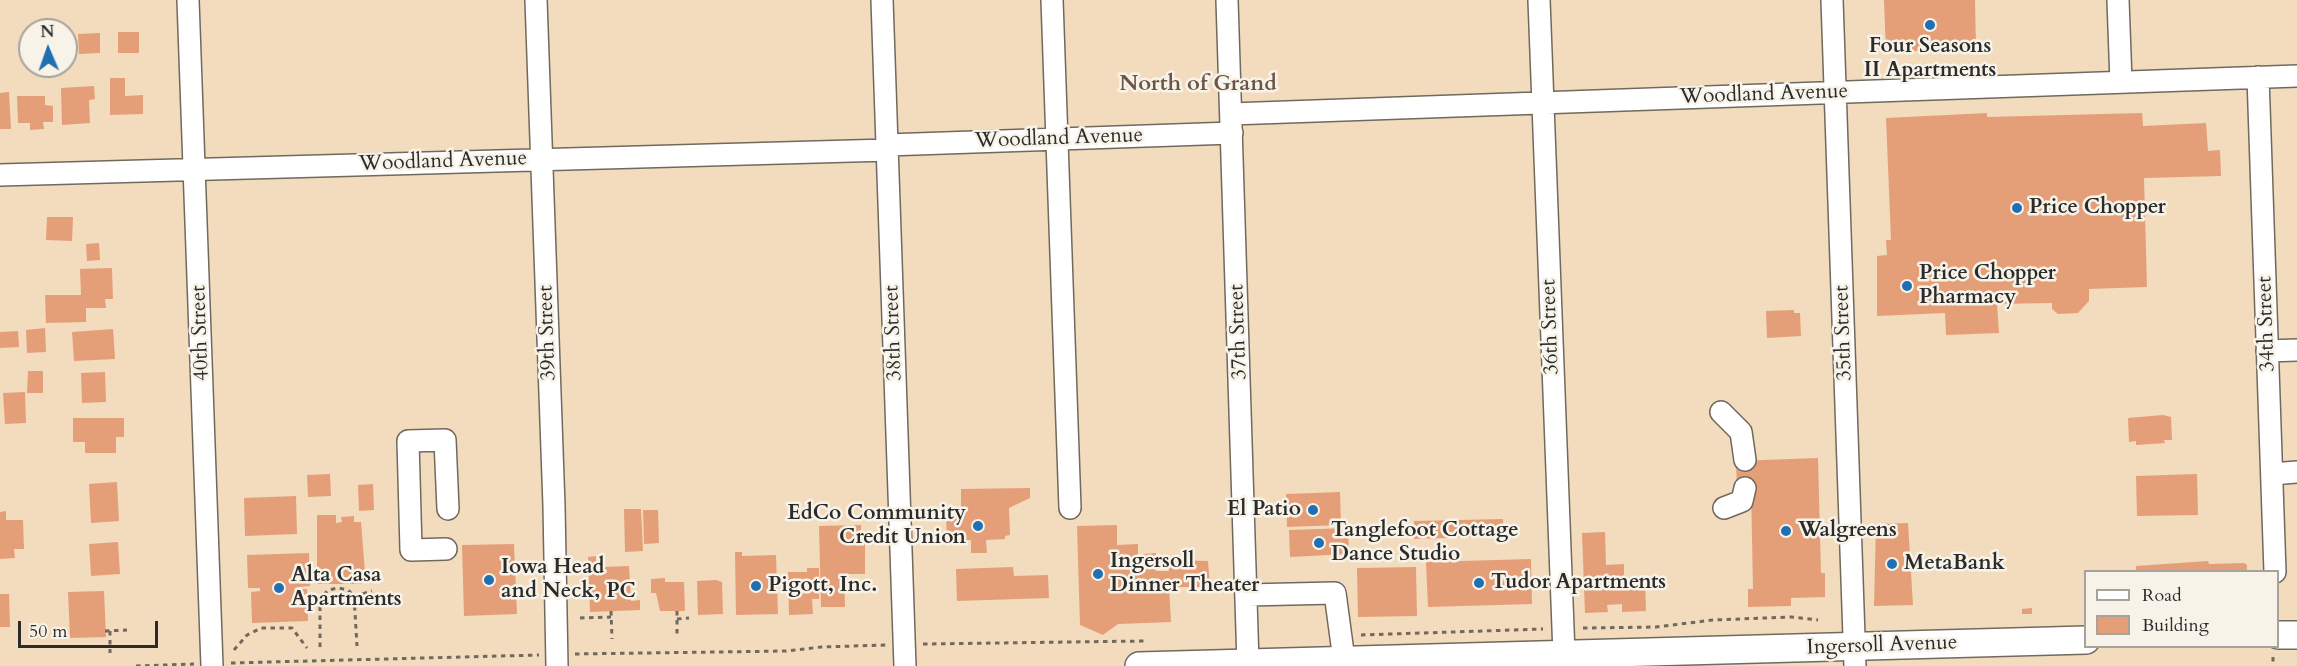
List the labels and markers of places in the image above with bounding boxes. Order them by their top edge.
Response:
marker: Four Seasons II Apartments [1923,18,1937,32]
place label: Four Seasons II Apartments [1864,34,1996,84]
place label: Price Chopper [2029,195,2166,221]
marker: Price Chopper [2010,201,2024,215]
place label: Price Chopper Pharmacy [1919,261,2056,311]
marker: Price Chopper Pharmacy [1900,279,1914,293]
place label: El Patio [1227,497,1301,523]
place label: EdCo Community Credit Union [787,501,966,551]
marker: El Patio [1306,503,1320,517]
place label: Tanglefoot Cottage Dance Studio [1331,518,1519,568]
place label: Walgreens [1798,518,1897,544]
marker: EdCo Community Credit Union [971,519,985,533]
marker: Walgreens [1779,524,1793,538]
marker: Tanglefoot Cottage Dance Studio [1312,536,1326,550]
place label: Ingersoll Dinner Theater [1110,549,1259,599]
place label: MetaBank [1904,551,2005,577]
place label: Iowa Head and Neck, PC [501,555,636,605]
marker: MetaBank [1885,557,1899,571]
place label: Alta Casa Apartments [291,563,402,613]
marker: Ingersoll Dinner Theater [1091,567,1105,581]
place label: Tudor Apartments [1491,570,1666,596]
marker: Iowa Head and Neck, PC [482,573,496,587]
place label: Pigott, Inc. [768,573,877,599]
marker: Tudor Apartments [1472,576,1486,590]
marker: Pigott, Inc. [749,579,763,593]
marker: Alta Casa Apartments [272,581,286,595]

